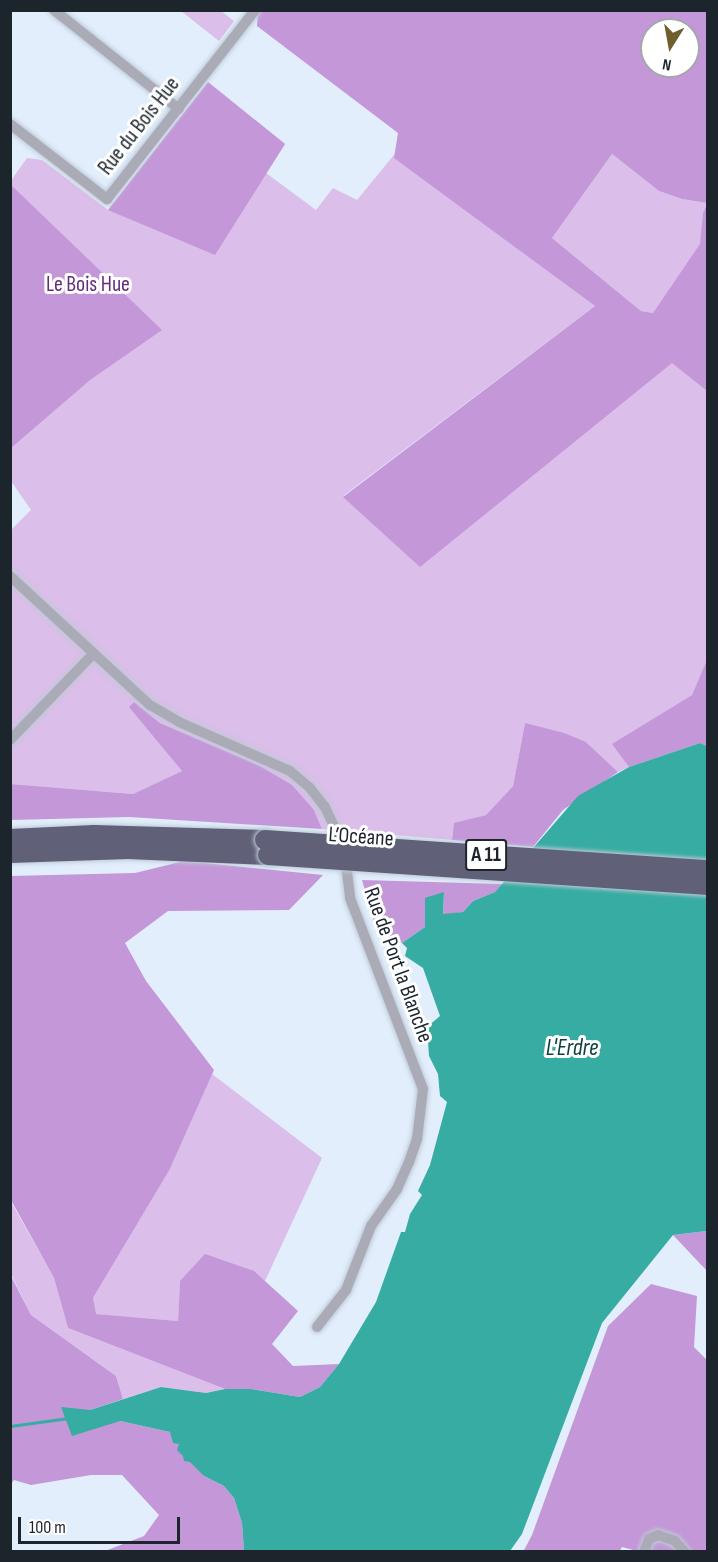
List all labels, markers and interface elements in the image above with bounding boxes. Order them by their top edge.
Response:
north arrow [640,18,700,78]
text: N [661,54,673,74]
street label: Rue du Bois Hue [93,72,185,180]
park label: Le Bois Hue [46,272,130,298]
street label: L’Océane [328,822,394,852]
road number: A 11 [465,837,507,873]
street label: Rue de Port la Blanche [358,884,438,1046]
water label: L'Erdre [546,1034,598,1062]
scale bar [21,1505,183,1543]
text: 100 m [29,1517,66,1538]

